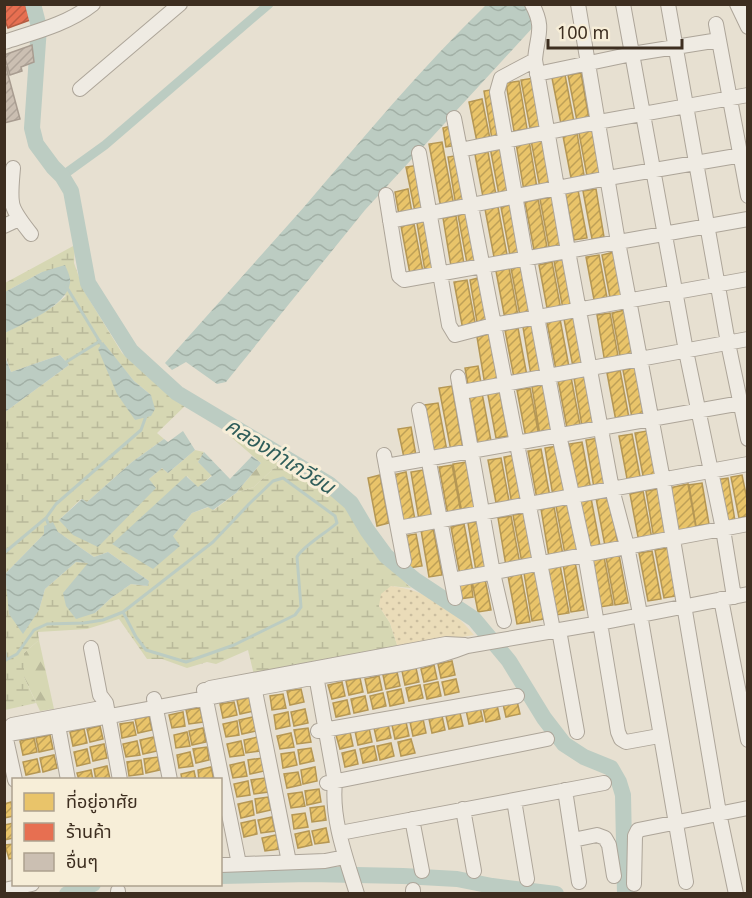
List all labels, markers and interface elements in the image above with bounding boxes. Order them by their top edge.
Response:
scale bar [548,12,682,50]
text: 100 m [557,20,609,47]
water label: คลองท่าเกวียน [219,410,341,503]
legend [12,778,222,886]
text: ที่อยู่อาศัย [66,789,138,816]
text: ร้านค้า [66,819,112,846]
text: อื่นๆ [66,849,98,876]

